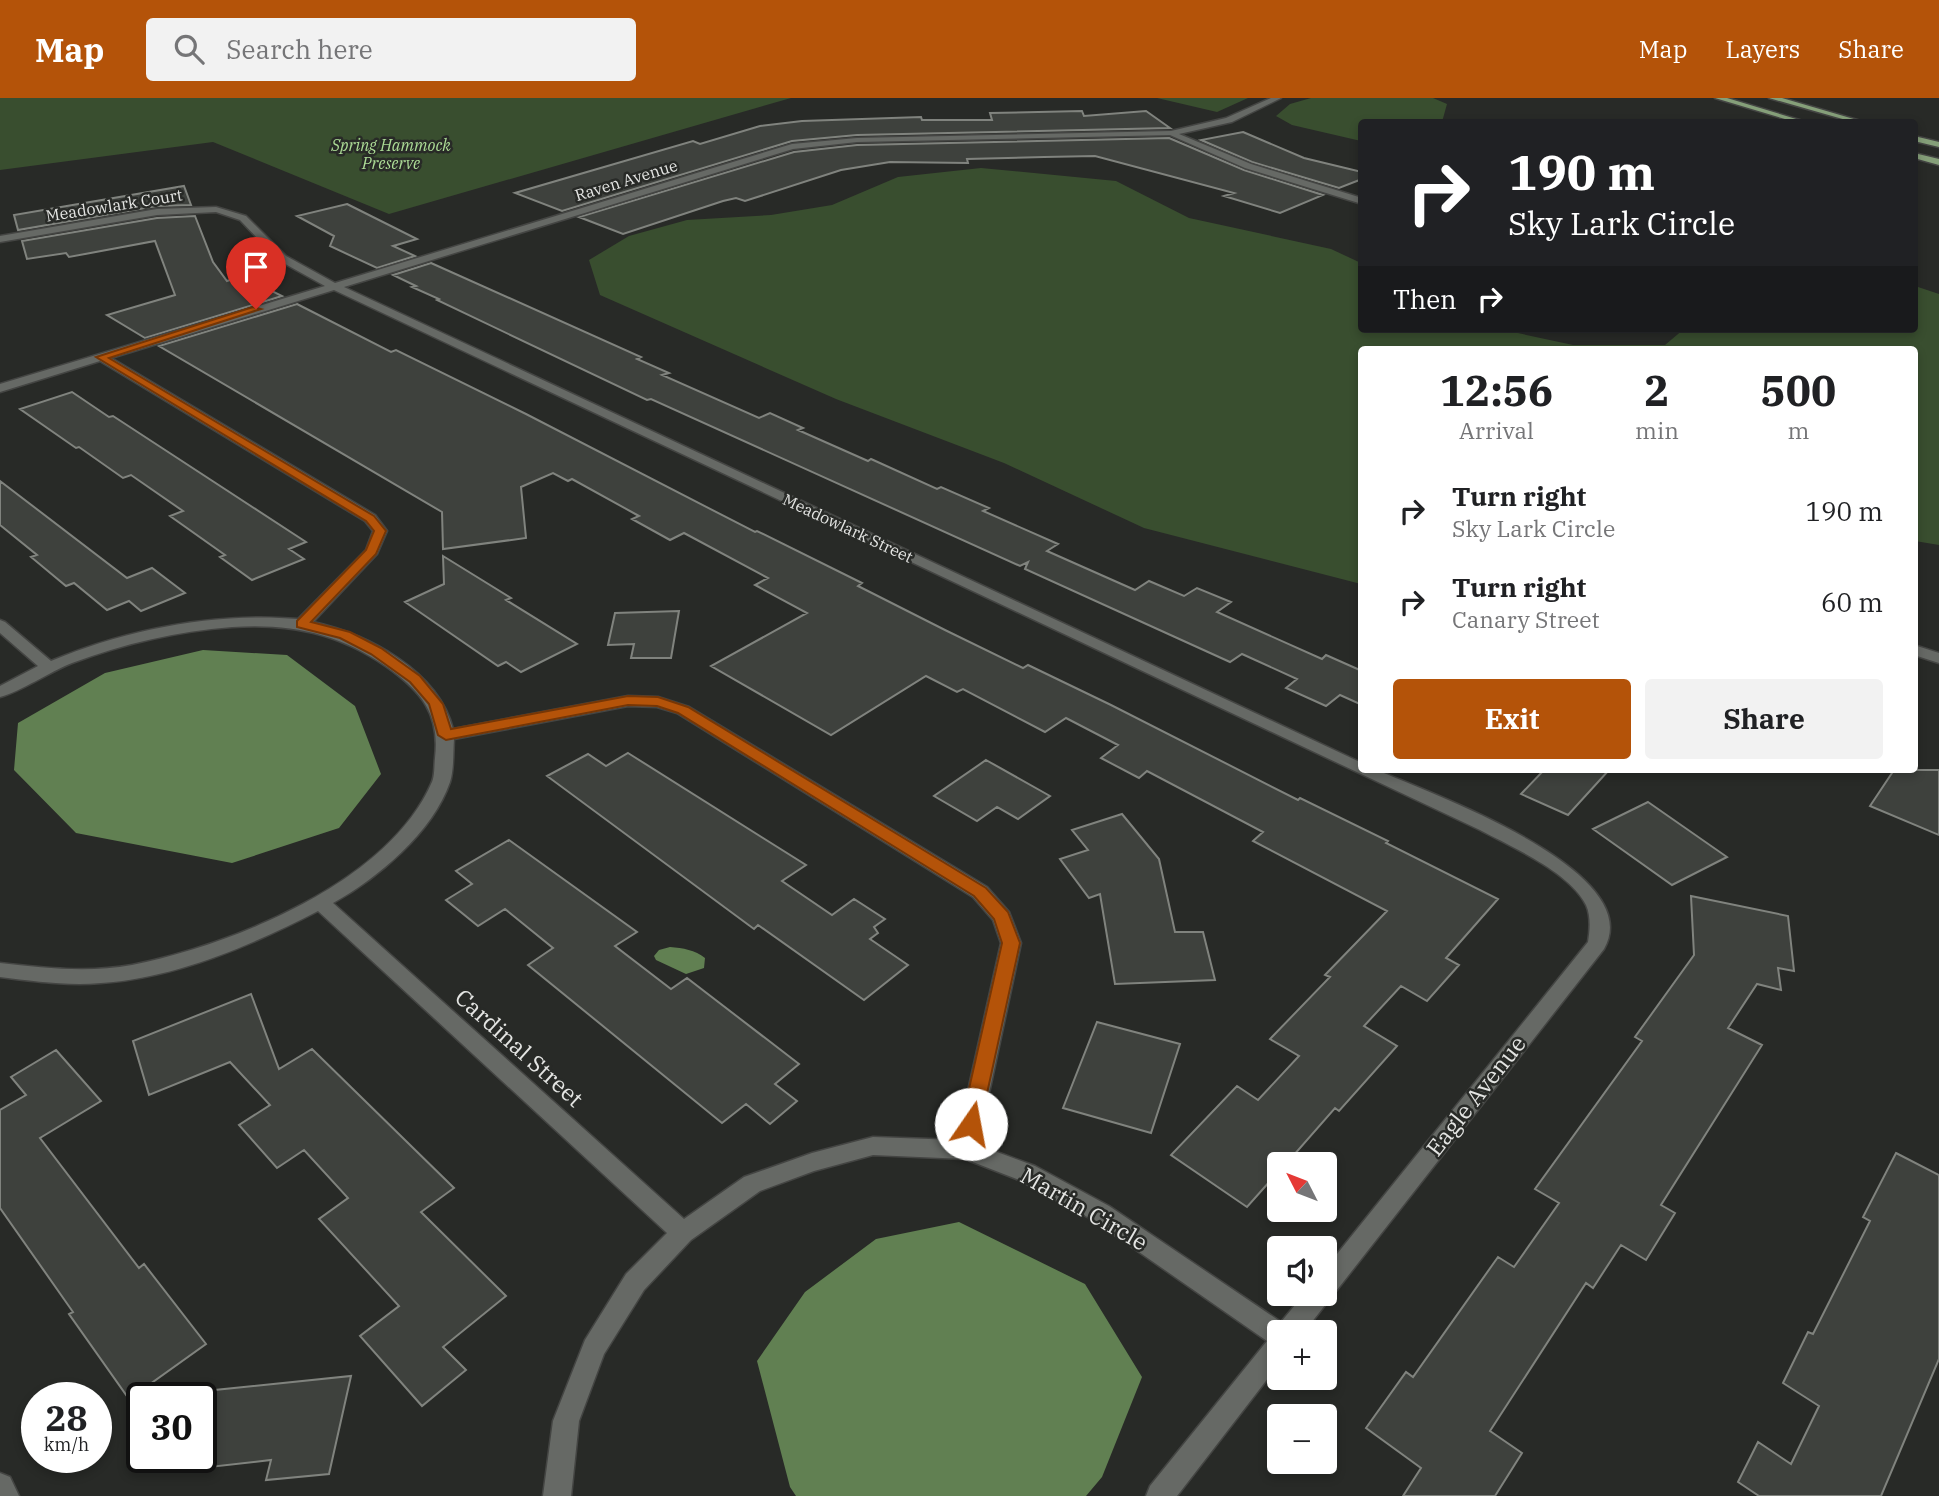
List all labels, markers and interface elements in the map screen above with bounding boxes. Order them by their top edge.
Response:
search box [146,18,636,81]
text: Map [35,28,104,71]
icon: search [170,30,208,68]
text: Search here [226,32,373,66]
text: Map [1639,33,1687,65]
text: Layers [1725,33,1800,65]
text: Share [1838,33,1904,65]
park label: Spring Hammock Preserve [330,135,451,173]
text: 190 m [1508,140,1655,203]
icon: right [1393,147,1484,238]
street label: Raven Avenue [572,155,680,205]
street label: Meadowlark Court [44,184,184,226]
text: Sky Lark Circle [1508,202,1735,244]
pin [226,237,286,309]
icon: arrive [237,248,275,286]
icon: right [1471,280,1509,318]
text: Then [1393,282,1457,316]
text: 12:56 [1440,363,1553,418]
text: 2 [1644,363,1670,418]
text: 500 [1761,363,1836,418]
text: Arrival [1459,415,1534,445]
text: min [1635,415,1679,445]
text: m [1787,415,1809,445]
text: Turn right [1452,479,1586,513]
street label: Meadowlark Street [780,489,916,567]
icon: right [1393,492,1431,530]
text: 190 m [1805,494,1883,528]
text: Sky Lark Circle [1452,513,1615,543]
text: Turn right [1452,570,1586,604]
icon: right [1393,583,1431,621]
text: 60 m [1821,585,1883,619]
text: Canary Street [1452,604,1600,634]
button: Exit [1393,679,1631,759]
button: Share [1645,679,1883,759]
street label: Cardinal Street [449,982,590,1113]
street label: Eagle Avenue [1419,1029,1532,1162]
position arrow [934,1087,1008,1161]
north arrow [1267,1152,1337,1222]
map controls [1267,1152,1337,1474]
street label: Martin Circle [1016,1160,1153,1257]
button: sound [1267,1236,1337,1306]
button: + [1267,1320,1337,1390]
speed limit sign: 30 [126,1382,217,1473]
text: 28 [45,1395,88,1441]
button: − [1267,1404,1337,1474]
text: km/h [44,1433,89,1456]

